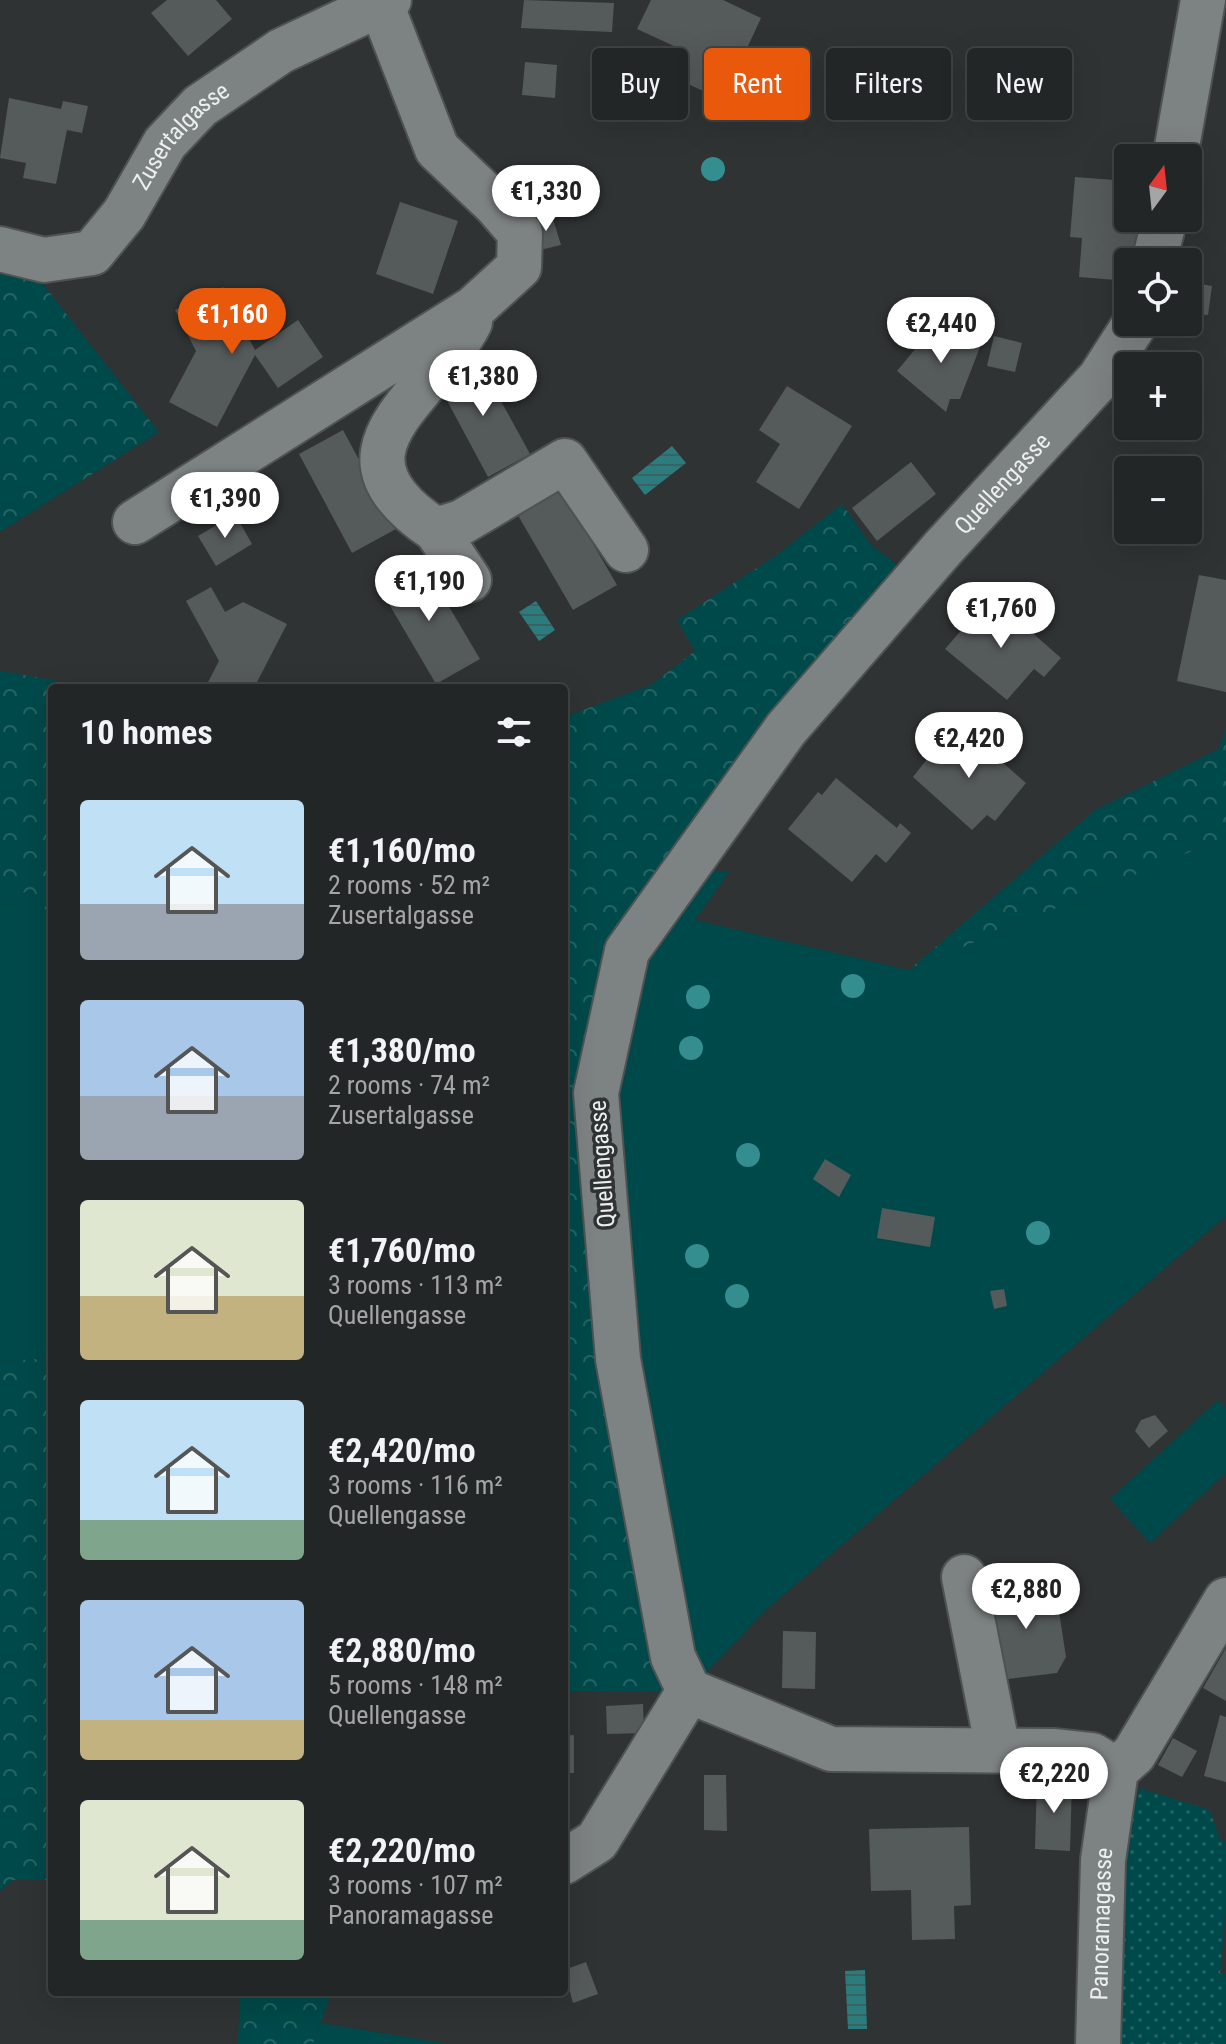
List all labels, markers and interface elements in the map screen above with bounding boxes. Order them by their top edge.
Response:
chip: Buy [592,48,688,120]
chip: Rent [704,48,810,120]
chip: Filters [826,48,951,120]
chip: New [967,48,1072,120]
street label: Zusertalgasse [127,76,234,195]
north arrow [1114,144,1202,232]
map controls [1114,144,1202,544]
pin: €1,330 [481,165,611,233]
text: €1,330 [510,176,582,206]
button: locate [1114,248,1202,336]
pin: €1,160 [167,288,297,356]
pin: €2,440 [876,297,1006,365]
text: €1,160 [196,299,268,329]
text: €2,440 [905,308,977,338]
pin: €1,380 [418,350,548,418]
button: + [1114,352,1202,440]
text: €1,380 [447,361,519,391]
street label: Quellengasse [949,427,1056,540]
button: − [1114,456,1202,544]
pin: €1,390 [160,472,290,540]
text: €1,390 [189,483,261,513]
pin: €1,190 [364,555,494,623]
text: €1,190 [393,566,465,596]
pin: €1,760 [936,582,1066,650]
text: €1,760 [965,593,1037,623]
icon: filters [492,710,536,754]
text: 10 homes [80,712,213,752]
pin: €2,420 [904,712,1034,780]
text: €2,420 [933,723,1005,753]
text: €1,160/mo [328,830,476,870]
icon: home [144,832,240,928]
text: 2 rooms · 52 m² [328,870,490,900]
text: Zusertalgasse [328,900,474,930]
text: €1,380/mo [328,1030,476,1070]
icon: home [144,1032,240,1128]
text: 2 rooms · 74 m² [328,1070,490,1100]
street label: Quellengasse [584,1099,620,1229]
text: Zusertalgasse [328,1100,474,1130]
text: €1,760/mo [328,1230,476,1270]
icon: home [144,1232,240,1328]
text: 3 rooms · 113 m² [328,1270,503,1300]
text: Quellengasse [328,1300,466,1330]
text: €2,420/mo [328,1430,476,1470]
icon: home [144,1432,240,1528]
text: 3 rooms · 116 m² [328,1470,503,1500]
text: Quellengasse [328,1500,466,1530]
pin: €2,880 [961,1563,1091,1631]
text: €2,880 [990,1574,1062,1604]
text: €2,880/mo [328,1630,476,1670]
icon: home [144,1632,240,1728]
text: 5 rooms · 148 m² [328,1670,503,1700]
text: Quellengasse [328,1700,466,1730]
pin: €2,220 [989,1747,1119,1815]
text: €2,220 [1018,1758,1090,1788]
text: €2,220/mo [328,1830,476,1870]
icon: home [144,1832,240,1928]
street label: Panoramagasse [1085,1846,1119,2001]
text: 3 rooms · 107 m² [328,1870,503,1900]
text: Panoramagasse [328,1900,493,1930]

